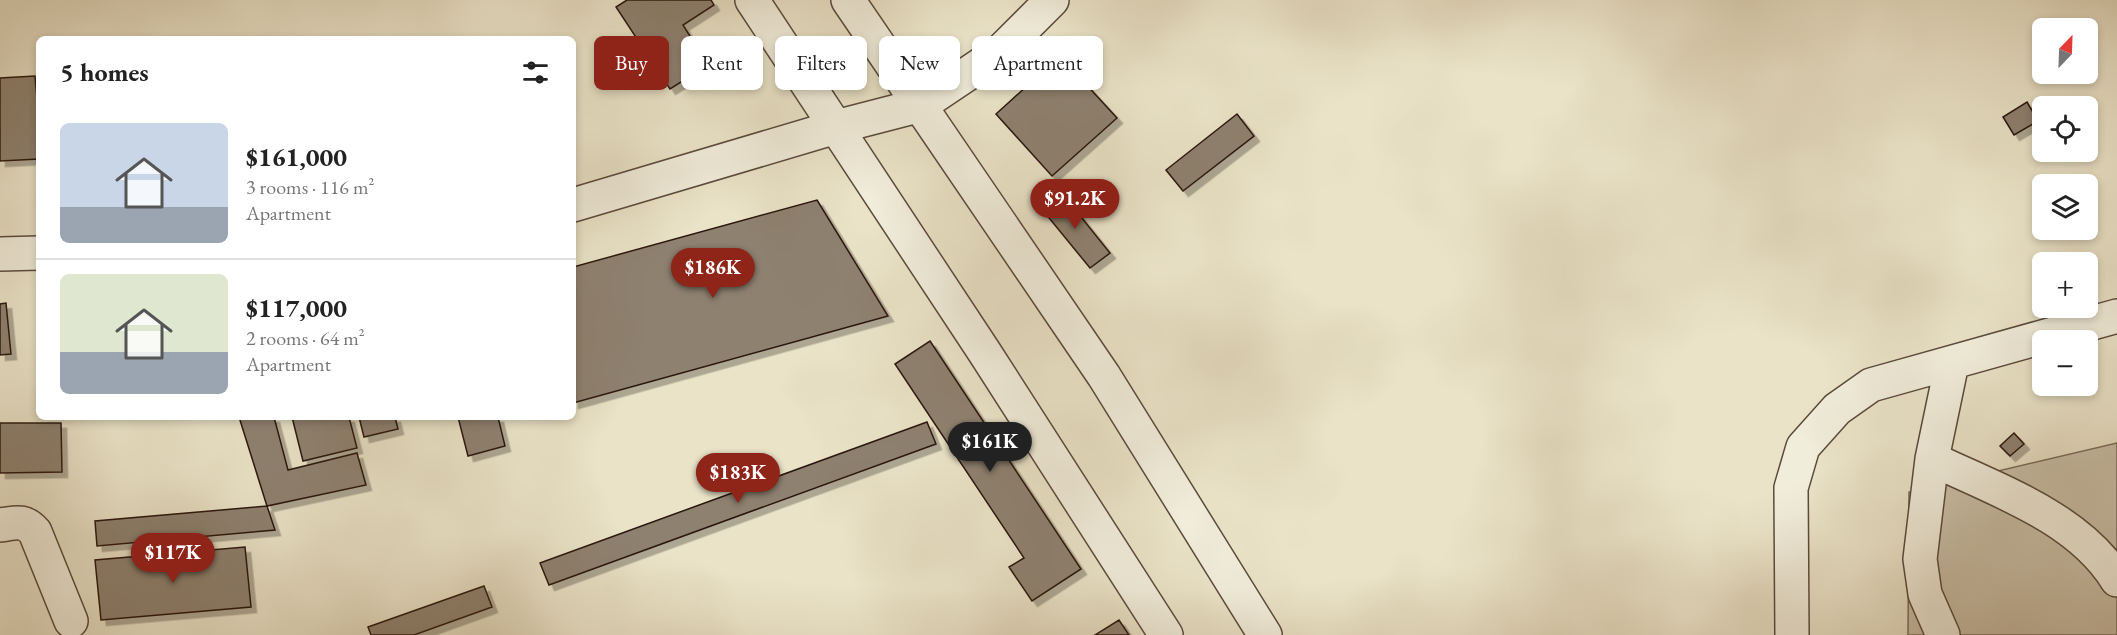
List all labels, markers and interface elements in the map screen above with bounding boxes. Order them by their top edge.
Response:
north arrow [2032,18,2098,84]
map controls [2032,18,2098,396]
chip: Buy [594,36,669,90]
chip: Rent [681,36,763,90]
chip: Filters [775,36,867,90]
chip: New [879,36,960,90]
chip: Apartment [972,36,1103,90]
text: 5 homes [60,55,149,89]
icon: filters [519,56,552,89]
button: locate [2032,96,2098,162]
text: $161,000 [246,140,347,174]
icon: home [108,147,180,219]
text: 3 rooms · 116 m² [246,174,374,200]
button: layers [2032,174,2098,240]
pin: $91.2K [1026,179,1124,230]
text: $91.2K [1044,185,1106,211]
text: Apartment [246,200,331,226]
pin: $186K [671,248,755,299]
button: + [2032,252,2098,318]
text: $186K [685,254,741,280]
text: $117,000 [246,291,347,325]
icon: home [108,298,180,370]
text: 2 rooms · 64 m² [246,325,365,351]
button: − [2032,330,2098,396]
text: Apartment [246,351,331,377]
pin: $161K [948,422,1032,473]
text: $161K [962,428,1018,454]
pin: $183K [696,453,780,504]
text: $183K [710,459,766,485]
pin: $117K [131,533,215,584]
text: $117K [145,539,201,565]

